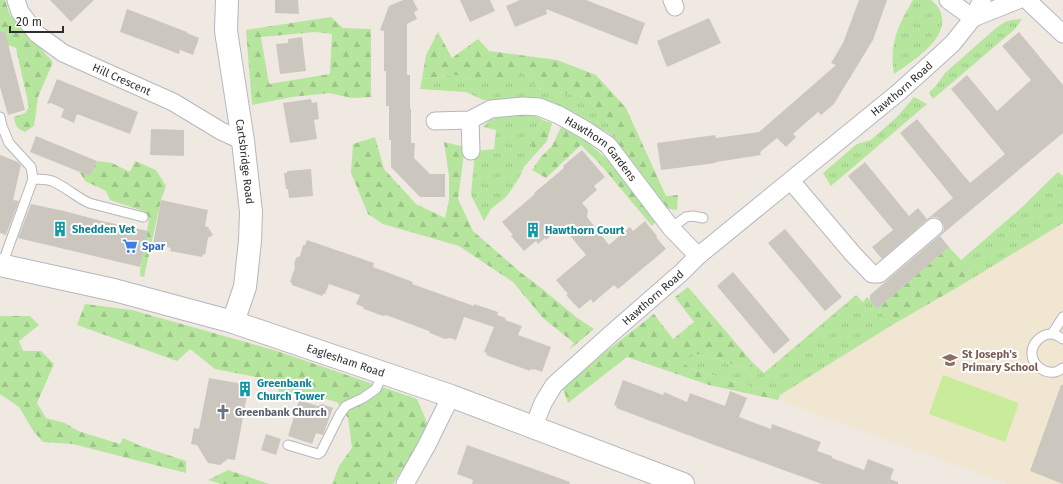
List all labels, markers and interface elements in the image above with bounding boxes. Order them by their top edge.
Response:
scale bar [10,8,63,34]
text: 20 m [16,15,42,29]
street label: Hawthorn Road [869,59,935,119]
street label: Hill Crescent [90,61,153,98]
street label: Hawthorn Gardens [563,114,639,184]
street label: Cartsbridge Road [233,118,256,205]
building icon: Shedden Vet [51,220,69,238]
building icon: Hawthorn Court [524,221,542,239]
place label: Shedden Vet [72,223,136,236]
place label: Hawthorn Court [545,224,625,237]
supermarket icon: Spar [121,237,139,255]
place label: Spar [142,240,166,253]
street label: Hawthorn Road [620,268,686,328]
street label: Eaglesham Road [305,341,386,380]
place label: St Joseph's Primary School [962,348,1039,374]
school or university icon: St Joseph's Primary School [941,351,959,369]
place label: Greenbank Church Tower [257,377,325,403]
building icon: Greenbank Church Tower [236,380,254,398]
church icon: Greenbank Church [214,403,232,421]
place label: Greenbank Church [235,406,327,419]

